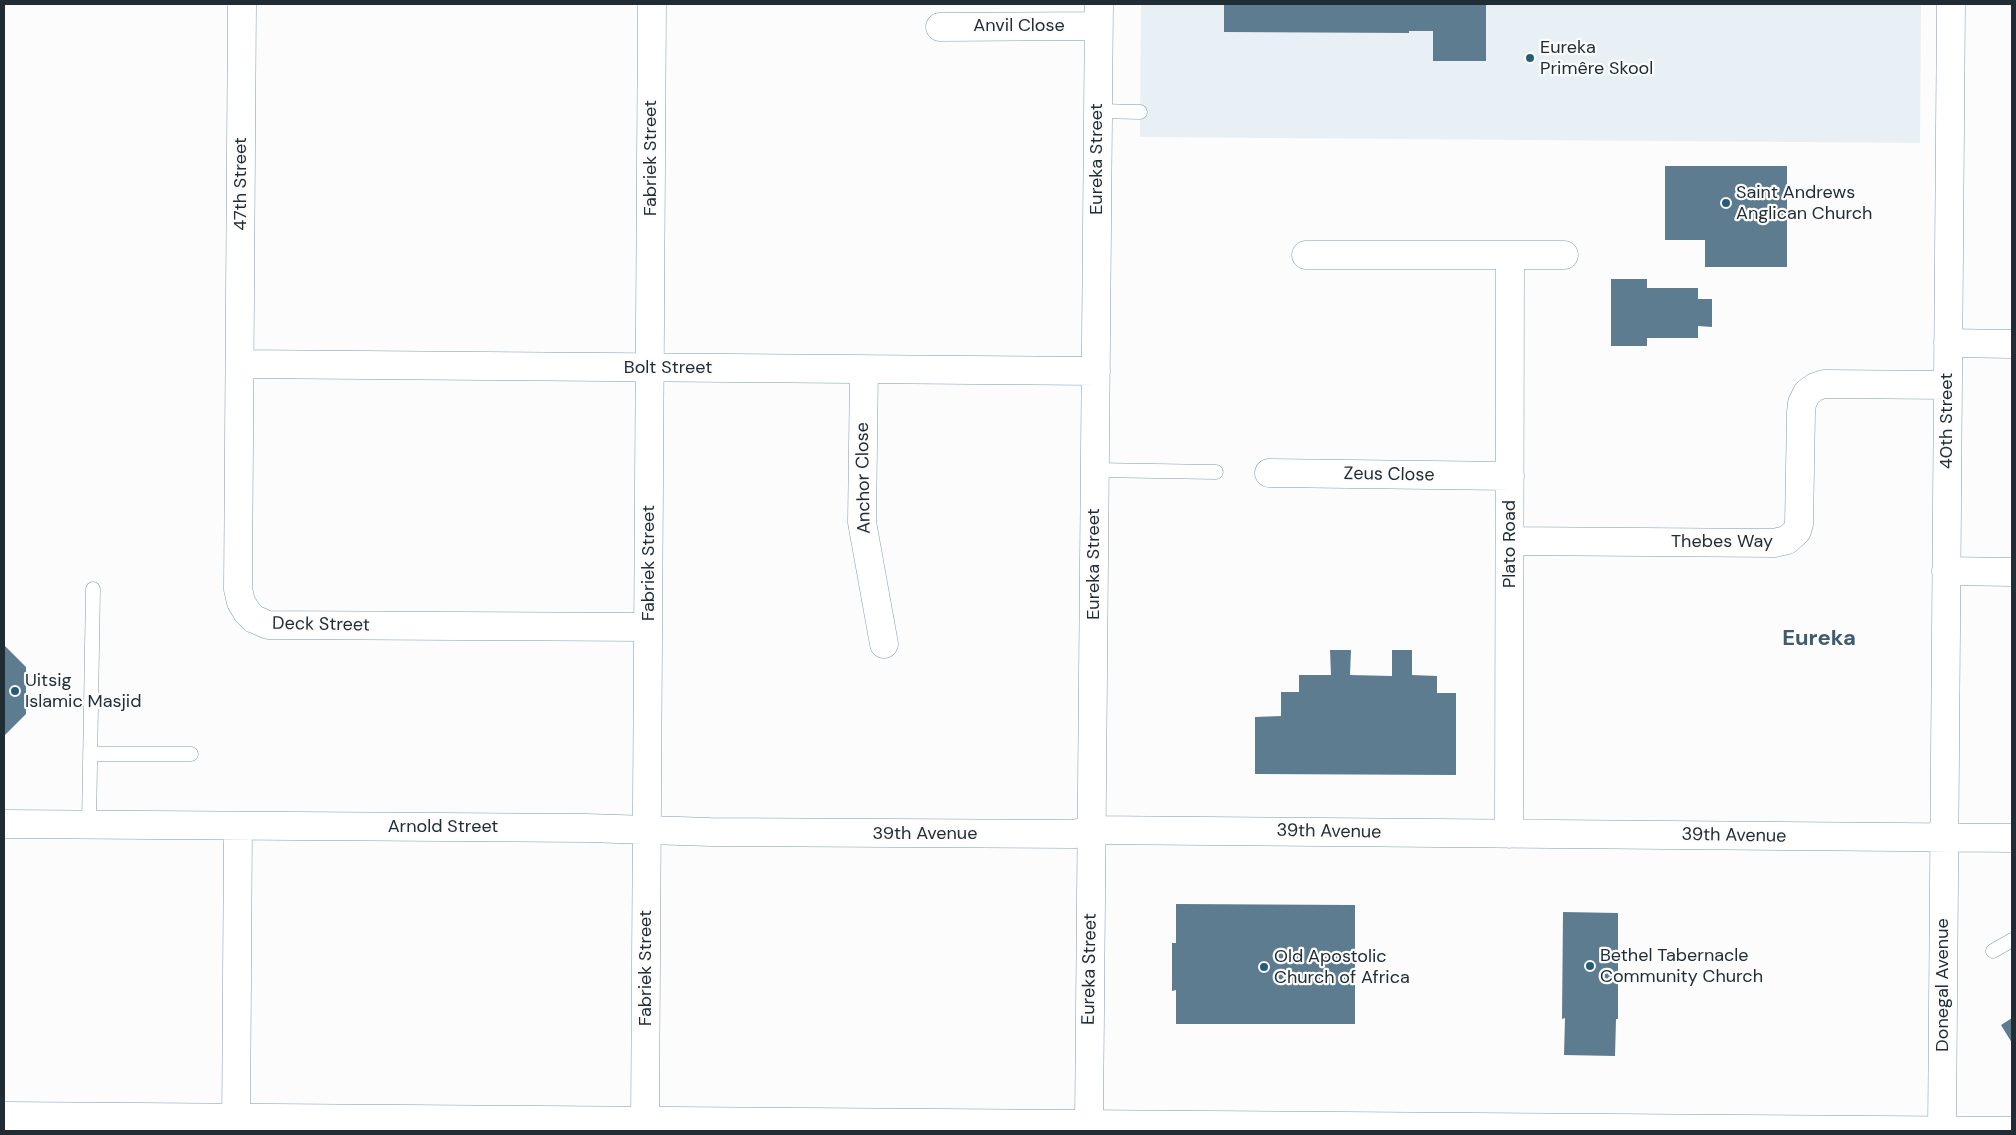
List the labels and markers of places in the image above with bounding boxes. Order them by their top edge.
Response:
place label: Eureka Primêre Skool [1540,37,1653,80]
marker: Eureka Primêre Skool [1524,52,1536,64]
place label: Saint Andrews Anglican Church [1736,182,1872,224]
marker: Saint Andrews Anglican Church [1720,197,1732,209]
place label: Uitsig Islamic Masjid [25,670,141,712]
marker: Uitsig Islamic Masjid [9,685,21,697]
place label: Bethel Tabernacle Community Church [1600,945,1763,988]
place label: Old Apostolic Church of Africa [1274,946,1410,989]
marker: Bethel Tabernacle Community Church [1584,960,1596,972]
marker: Old Apostolic Church of Africa [1258,961,1270,973]

